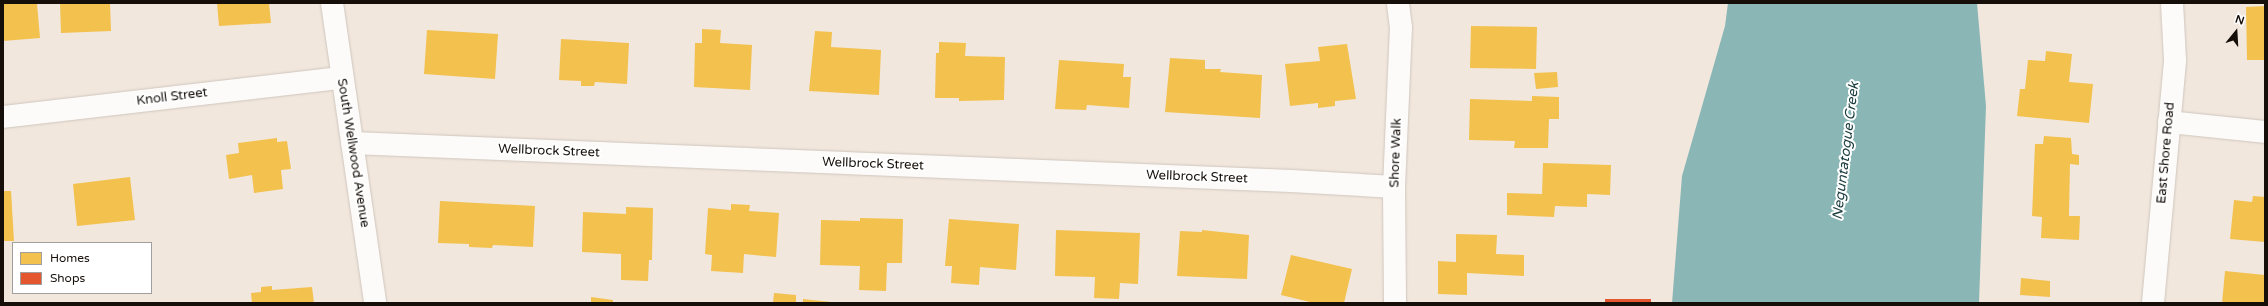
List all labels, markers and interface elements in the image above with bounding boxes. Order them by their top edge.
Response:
north arrow [2216,12,2256,52]
text: N [2234,13,2246,28]
street label: South Wellwood Avenue [334,77,372,229]
water label: Neguntatogue Creek [1829,81,1863,221]
street label: Knoll Street [136,85,208,109]
street label: East Shore Road [2154,102,2178,204]
street label: Shore Walk [1387,118,1405,188]
street label: Wellbrock Street [498,141,600,161]
street label: Wellbrock Street [822,154,924,174]
street label: Wellbrock Street [1146,167,1248,187]
legend [12,242,152,294]
text: Homes [50,251,90,265]
text: Shops [50,271,85,285]

